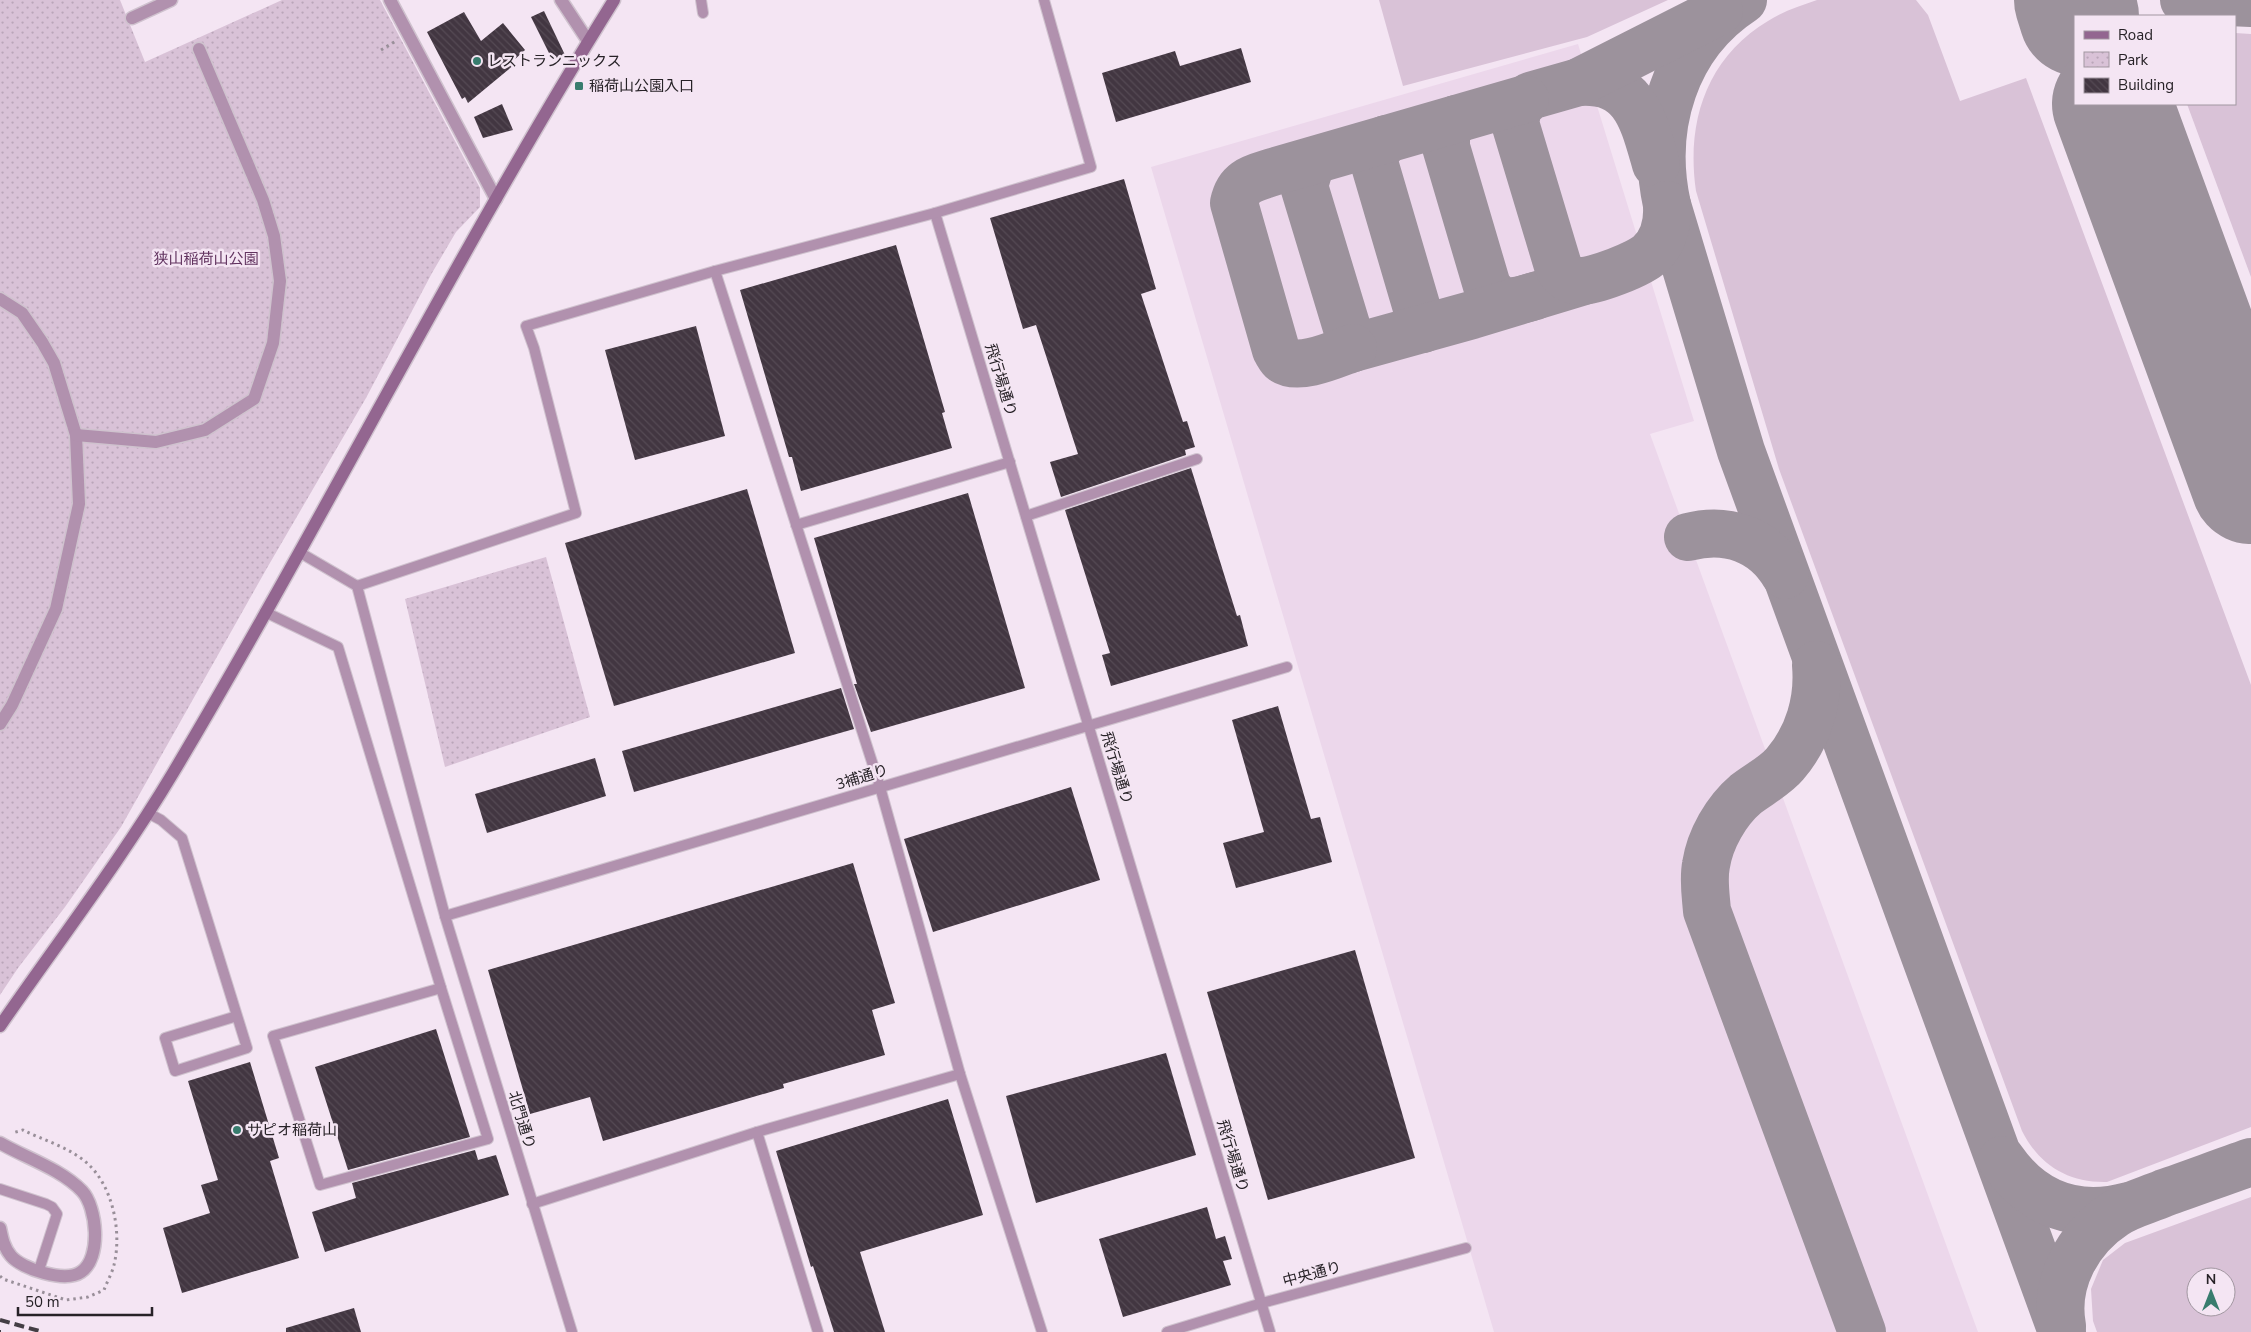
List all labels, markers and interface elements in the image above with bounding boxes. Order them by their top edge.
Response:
legend [2074,15,2236,105]
text: Road [2118,25,2153,45]
text: Park [2118,50,2148,70]
place label: レストランニックス [487,51,622,71]
marker: レストランニックス [471,55,483,67]
text: Building [2118,75,2174,95]
place label: 稲荷山公園入口 [589,76,694,96]
marker: 稲荷山公園入口 [573,80,585,92]
park label: 狭山稲荷山公園 [153,249,259,269]
street label: 飛行場通り [980,341,1022,419]
street label: 飛行場通り [1096,729,1138,807]
street label: 3補通り [833,760,891,794]
street label: 北門通り [504,1088,540,1152]
street label: 飛行場通り [1212,1117,1254,1195]
place label: サピオ稲荷山 [247,1120,337,1140]
marker: サピオ稲荷山 [231,1124,243,1136]
street label: 中央通り [1280,1257,1344,1291]
north arrow [2186,1267,2236,1317]
text: N [2206,1270,2216,1289]
scale bar [18,1284,151,1316]
text: 50 m [25,1292,60,1312]

